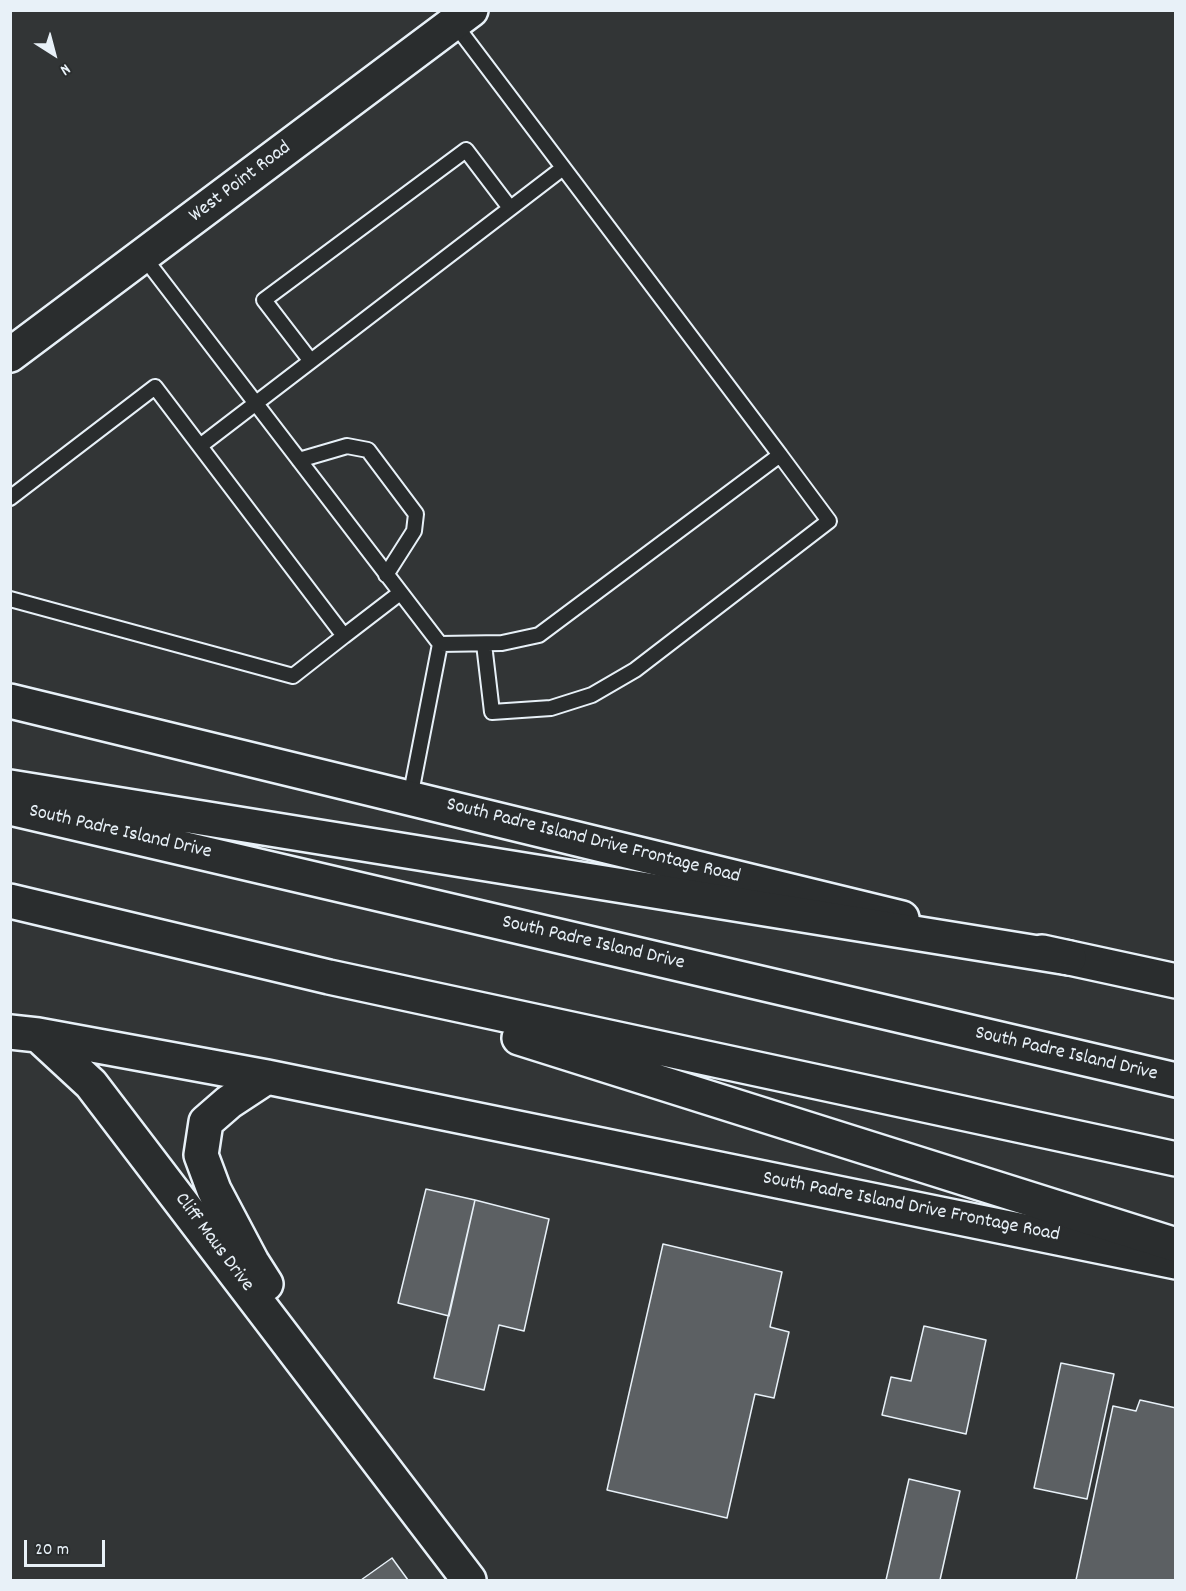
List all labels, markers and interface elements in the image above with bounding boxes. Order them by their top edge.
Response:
north arrow [24,24,84,84]
text: N [55,57,75,81]
street label: West Point Road [186,137,296,229]
street label: South Padre Island Drive Frontage Road [444,794,742,890]
street label: South Padre Island Drive [26,800,214,866]
street label: South Padre Island Drive [499,911,687,977]
street label: South Padre Island Drive [972,1022,1160,1088]
street label: South Padre Island Drive Frontage Road [761,1167,1061,1249]
street label: Cliff Maus Drive [168,1189,258,1297]
scale bar [27,1528,108,1566]
text: 20 m [35,1538,69,1563]

